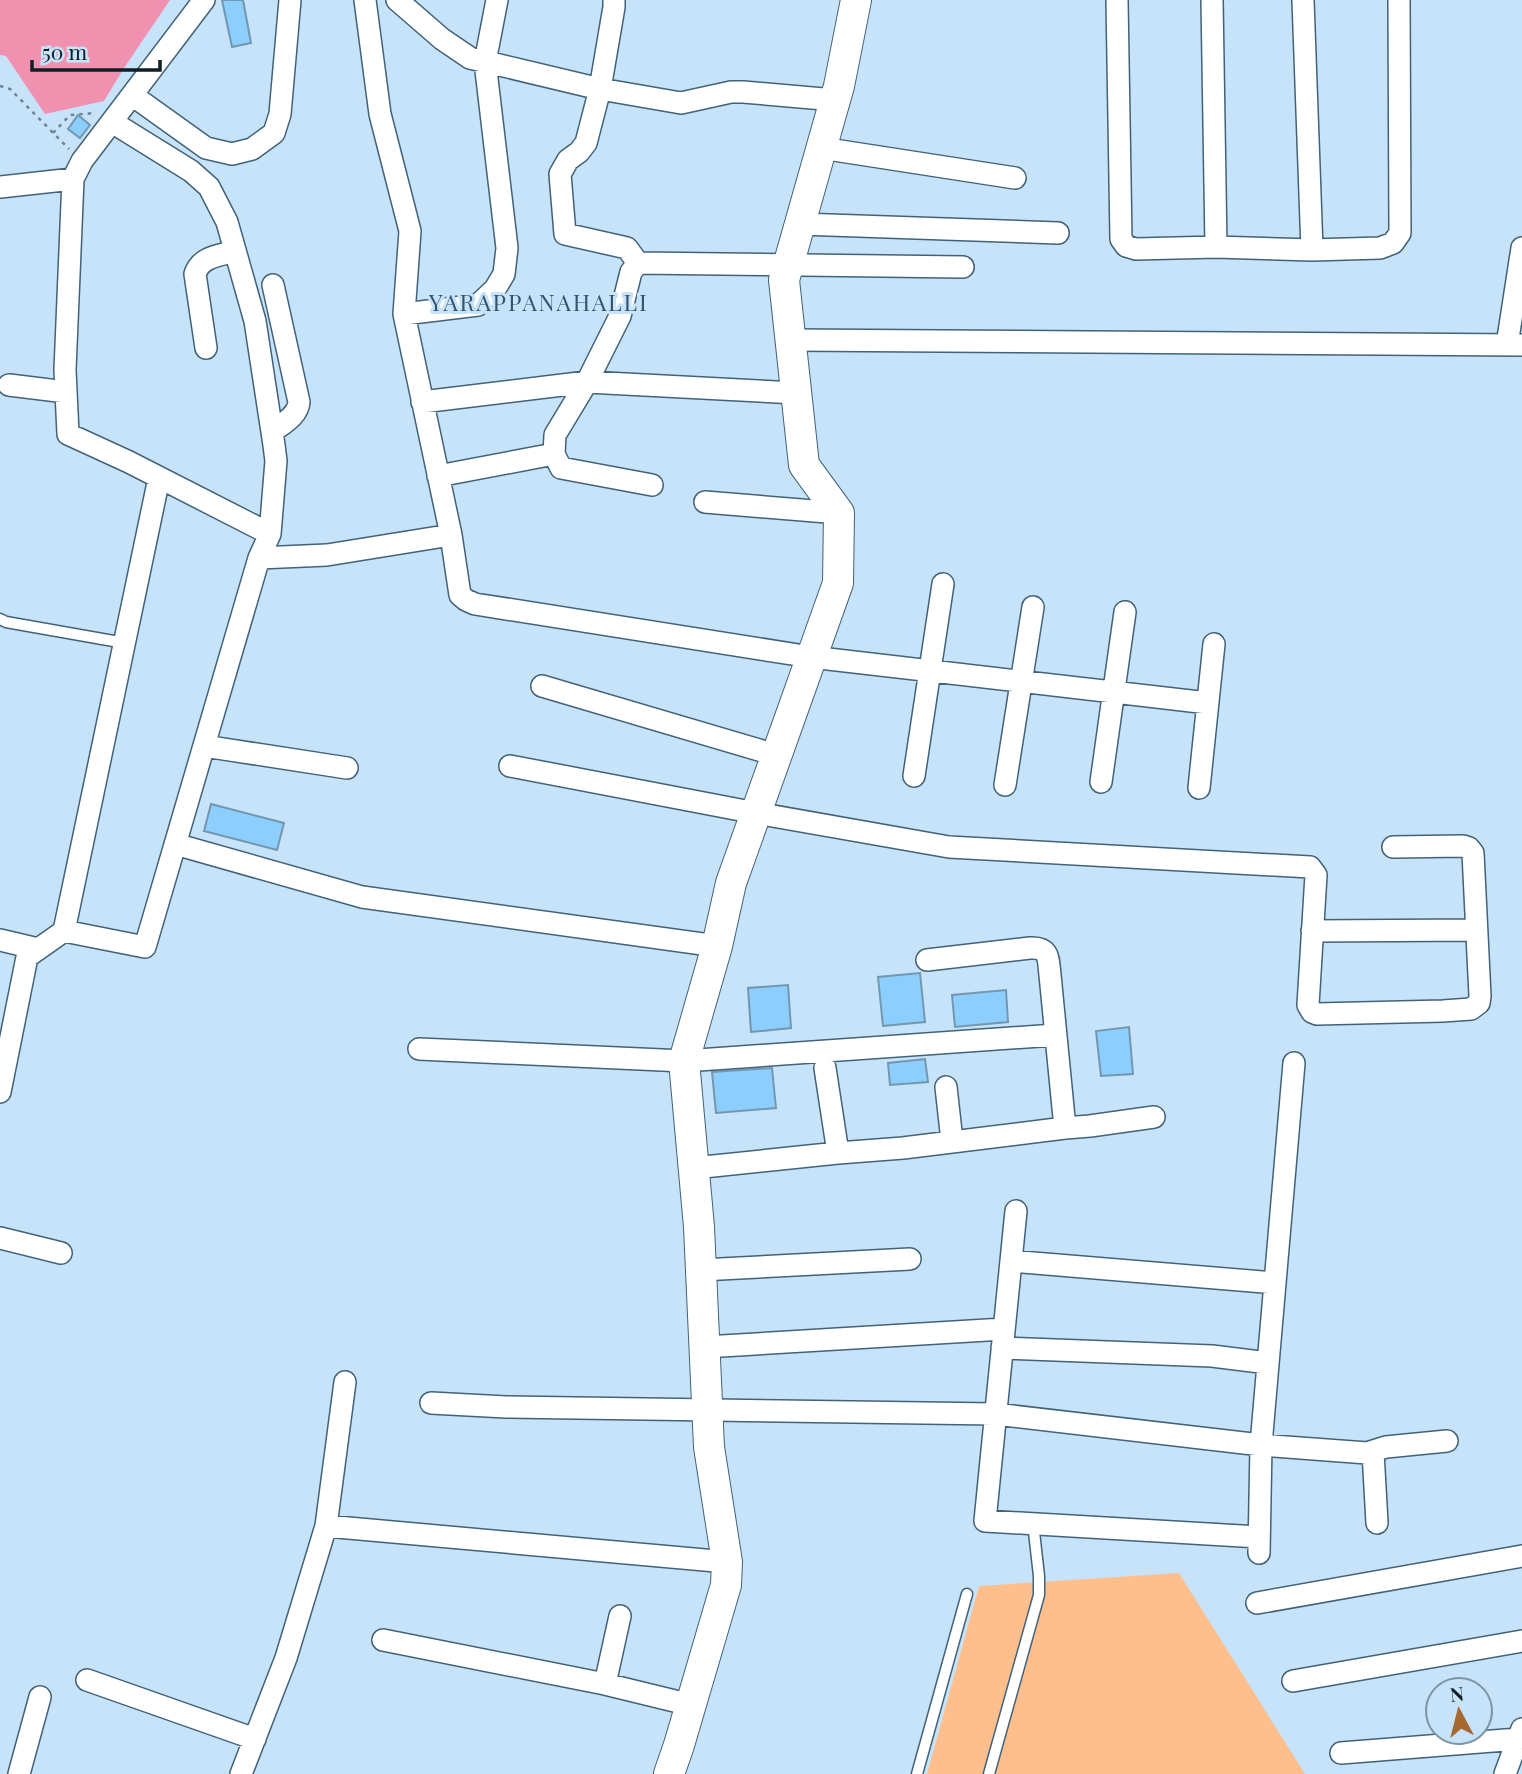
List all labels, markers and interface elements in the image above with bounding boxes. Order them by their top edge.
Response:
scale bar [32,28,159,72]
text: 50 m [42,37,88,65]
district label: YARAPPANAHALLI [428,286,649,317]
north arrow [1424,1676,1494,1746]
text: N [1448,1679,1465,1707]

